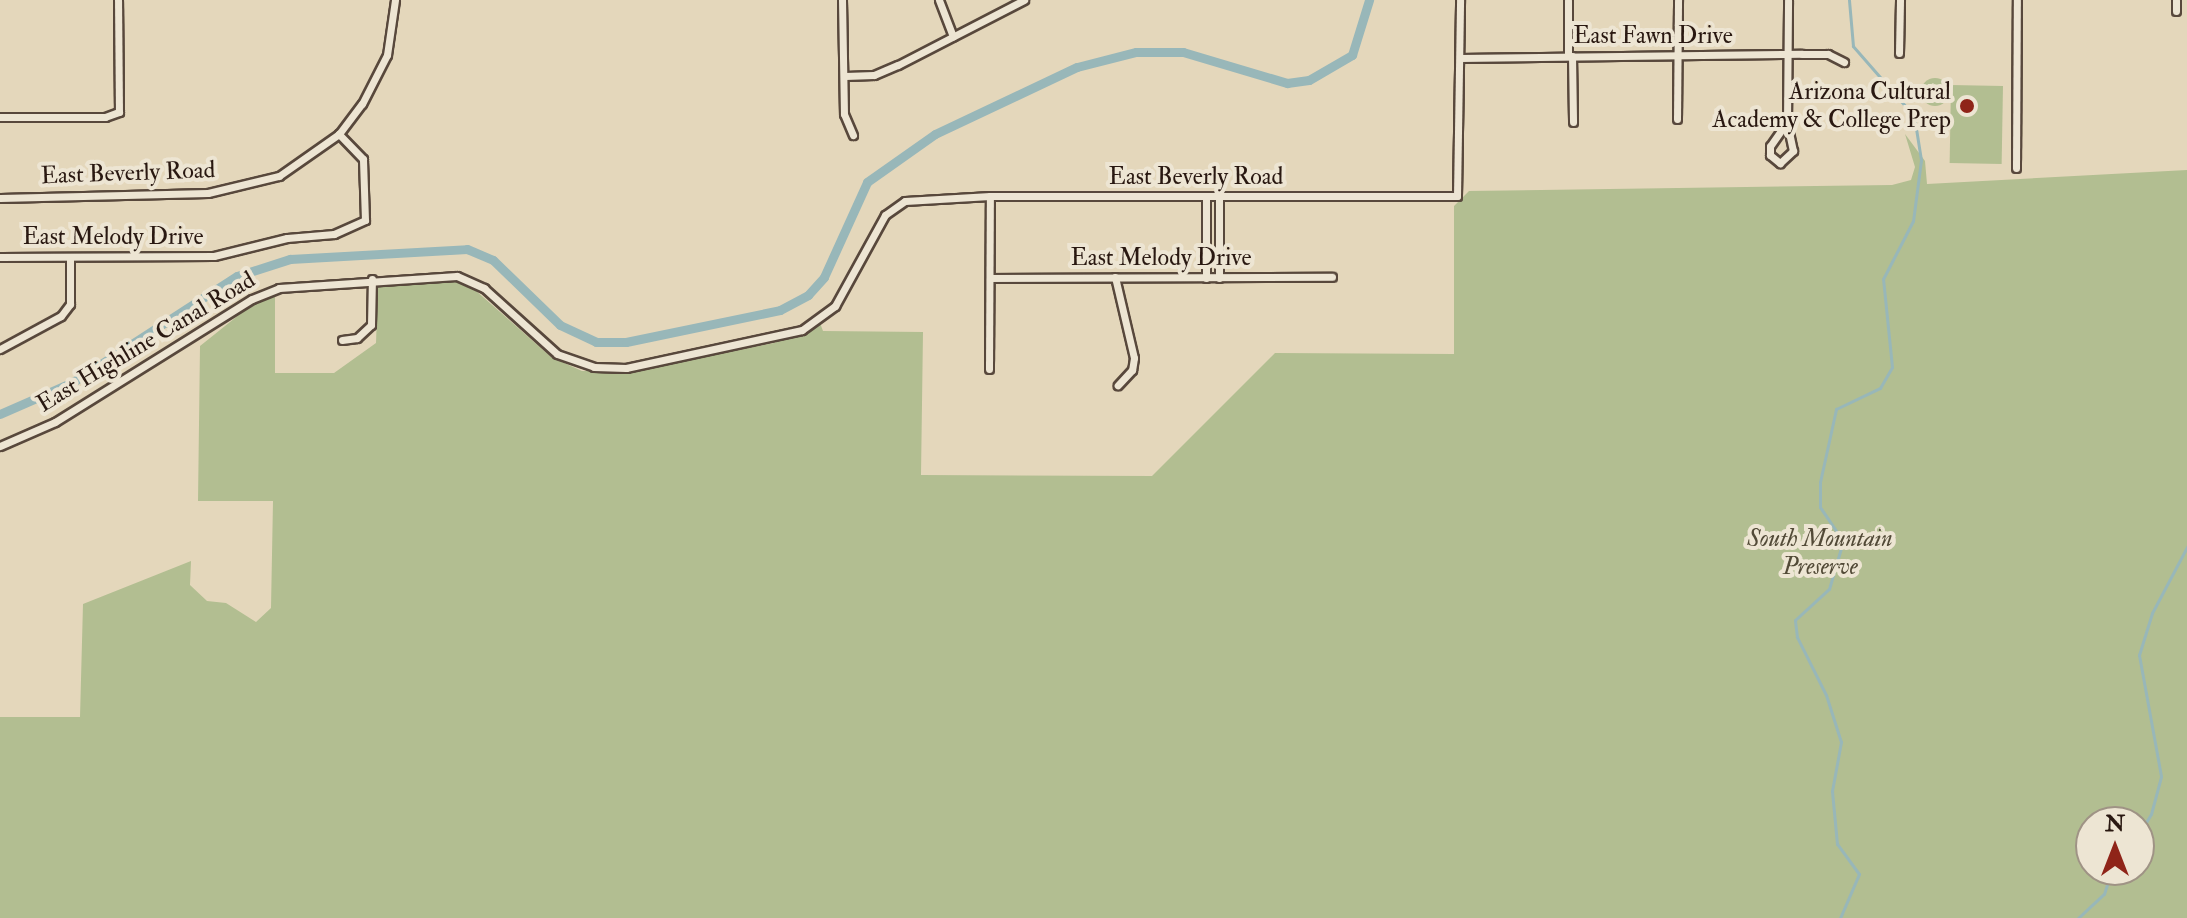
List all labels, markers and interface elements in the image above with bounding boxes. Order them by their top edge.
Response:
street label: East Fawn Drive [1573,22,1733,50]
place label: Arizona Cultural Academy & College Prep [1712,78,1951,134]
marker: Arizona Cultural Academy & College Prep [1958,97,1976,115]
street label: East Beverly Road [40,156,216,190]
street label: East Beverly Road [1109,163,1283,191]
street label: East Melody Drive [22,223,204,251]
street label: East Melody Drive [1070,244,1252,272]
street label: East Highline Canal Road [32,265,260,419]
park label: South Mountain Preserve [1747,525,1893,581]
north arrow [2075,806,2155,886]
text: N [2105,810,2125,838]

